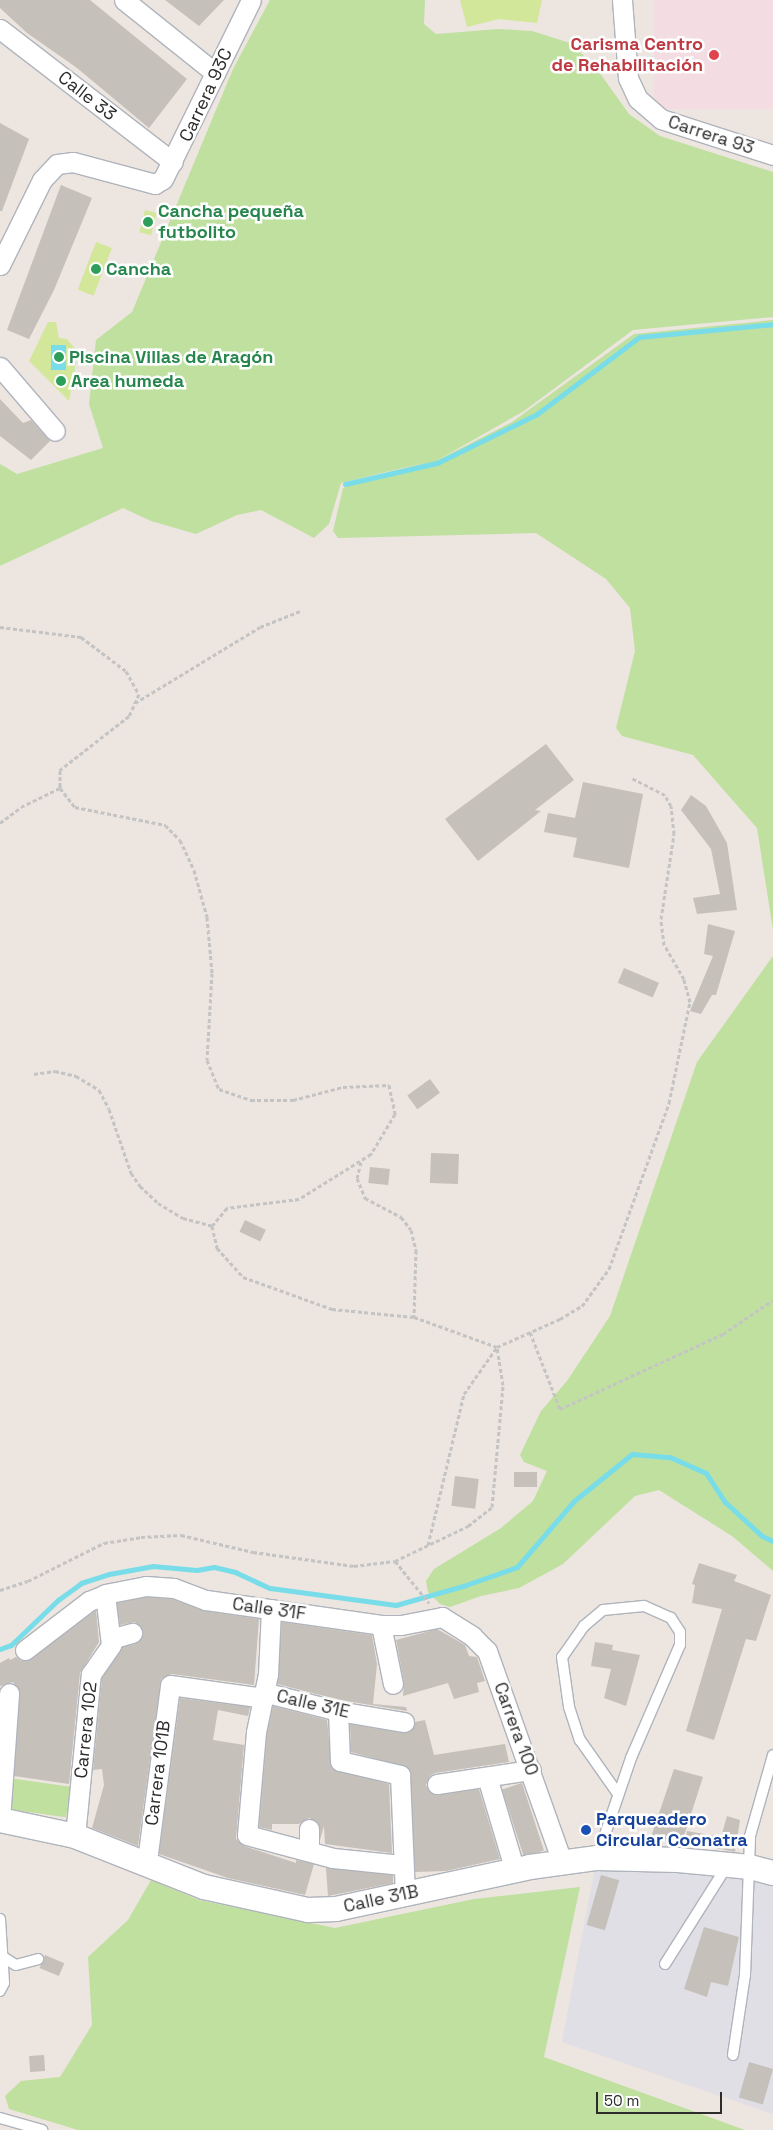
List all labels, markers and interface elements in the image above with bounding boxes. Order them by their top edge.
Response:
place label: Carisma Centro de Rehabilitación [552,34,703,76]
street label: Carrera 93C [175,45,237,145]
marker: Carisma Centro de Rehabilitación [707,48,721,62]
street label: Calle 33 [54,67,120,125]
street label: Carrera 93 [665,111,757,159]
place label: Cancha pequeña futbolito [158,201,304,243]
marker: Cancha pequeña futbolito [142,216,154,228]
place label: Cancha [106,258,171,280]
marker: Cancha [90,263,102,275]
place label: PIscina Villas de Aragón [69,346,274,368]
marker: PIscina Villas de Aragón [53,351,65,363]
place label: Area humeda [71,370,184,392]
marker: Area humeda [55,375,67,387]
street label: Calle 31F [231,1593,307,1625]
street label: Carrera 100 [489,1679,543,1779]
street label: Carrera 102 [70,1681,102,1779]
street label: Calle 31E [274,1685,352,1723]
street label: Carrera 101B [141,1719,175,1827]
place label: Parqueadero Circular Coonatra [596,1809,748,1852]
marker: Parqueadero Circular Coonatra [580,1824,592,1836]
street label: Calle 31B [342,1881,420,1917]
scale bar [598,2082,724,2114]
text: 50 m [604,2091,639,2110]

